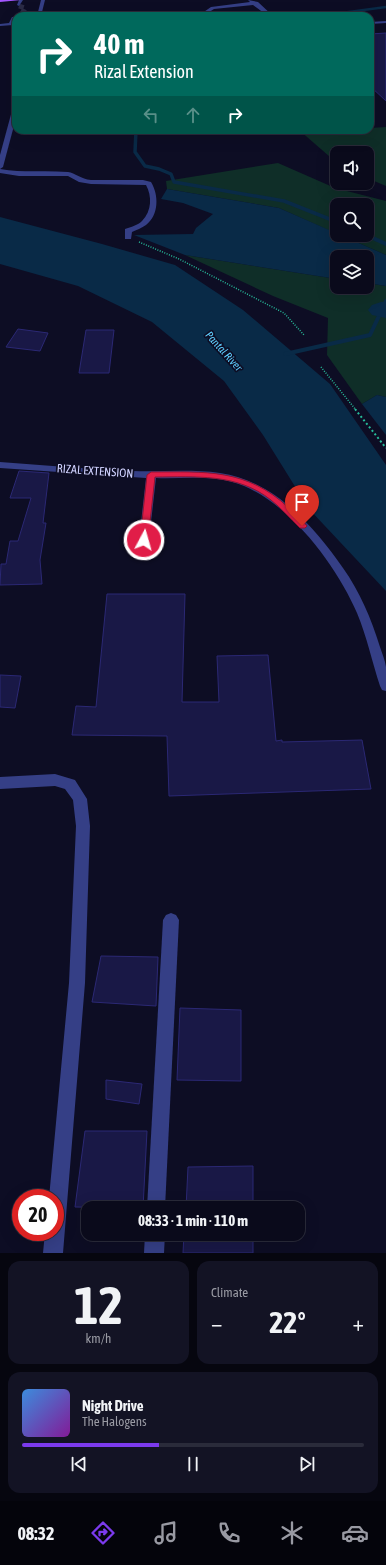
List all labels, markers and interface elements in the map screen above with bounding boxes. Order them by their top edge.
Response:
icon: right [28,28,80,80]
text: 40 m [94,28,144,60]
text: Rizal Extension [94,61,194,82]
icon: left [140,104,162,126]
icon: ahead [182,104,204,126]
icon: right [224,104,246,126]
map controls [330,146,374,294]
button: sound [330,146,374,190]
button: search [330,198,374,242]
button: layers [330,250,374,294]
water label: Pantal River [203,329,245,374]
street label: RIZAL EXTENSION [56,461,134,481]
pin [285,485,319,526]
icon: arrive [291,491,313,513]
position arrow [123,519,165,561]
speed limit sign: 20 [12,1189,64,1241]
text: 08:33 · 1 min · 110 m [138,1212,248,1229]
text: 12 [74,1275,123,1335]
text: Climate [211,1285,248,1300]
text: 22° [269,1305,306,1339]
text: − [211,1310,222,1336]
text: + [353,1310,364,1336]
text: km/h [86,1331,111,1346]
text: Night Drive [82,1397,144,1414]
text: The Halogens [82,1414,147,1429]
icon: previous [68,1453,90,1475]
icon: pause [182,1453,204,1475]
icon: next [296,1453,318,1475]
icon: directions [89,1519,117,1547]
icon: music [152,1519,180,1547]
icon: phone [215,1519,243,1547]
icon: climate [278,1519,306,1547]
icon: car [341,1519,369,1547]
text: 08:32 [17,1523,54,1544]

